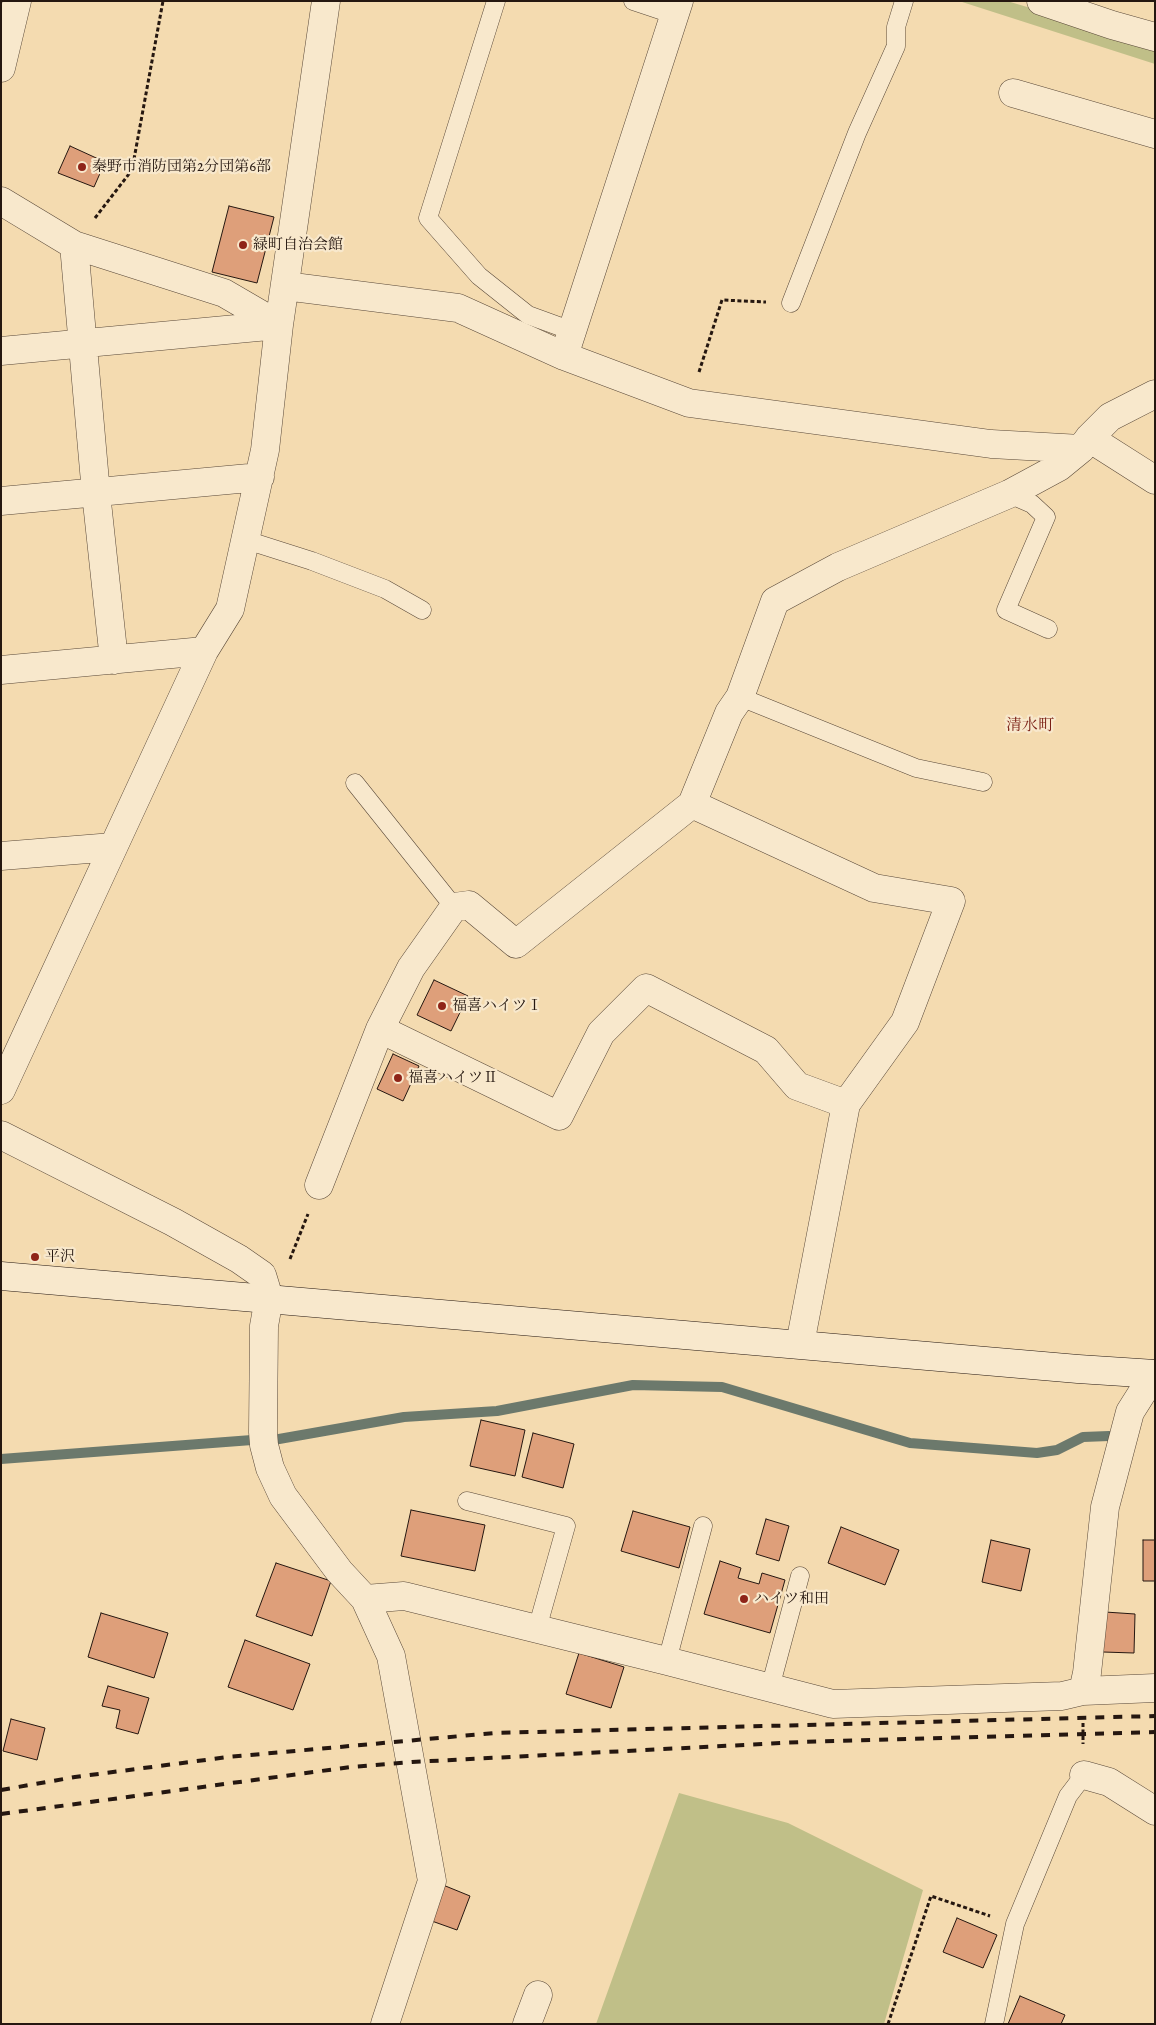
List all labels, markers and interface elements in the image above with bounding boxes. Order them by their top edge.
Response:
place label: 秦野市消防団第2分団第6部 [92,158,271,176]
marker: 秦野市消防団第2分団第6部 [76,161,88,173]
place label: 緑町自治会館 [253,236,343,254]
marker: 緑町自治会館 [237,239,249,251]
district label: 清水町 [1006,716,1054,736]
place label: 福喜ハイツⅠ [452,997,542,1015]
marker: 福喜ハイツⅠ [436,1000,448,1012]
place label: 福喜ハイツⅡ [408,1069,498,1087]
marker: 福喜ハイツⅡ [392,1072,404,1084]
place label: 平沢 [45,1248,75,1266]
marker: 平沢 [29,1251,41,1263]
place label: ハイツ和田 [754,1590,829,1608]
marker: ハイツ和田 [738,1593,750,1605]

